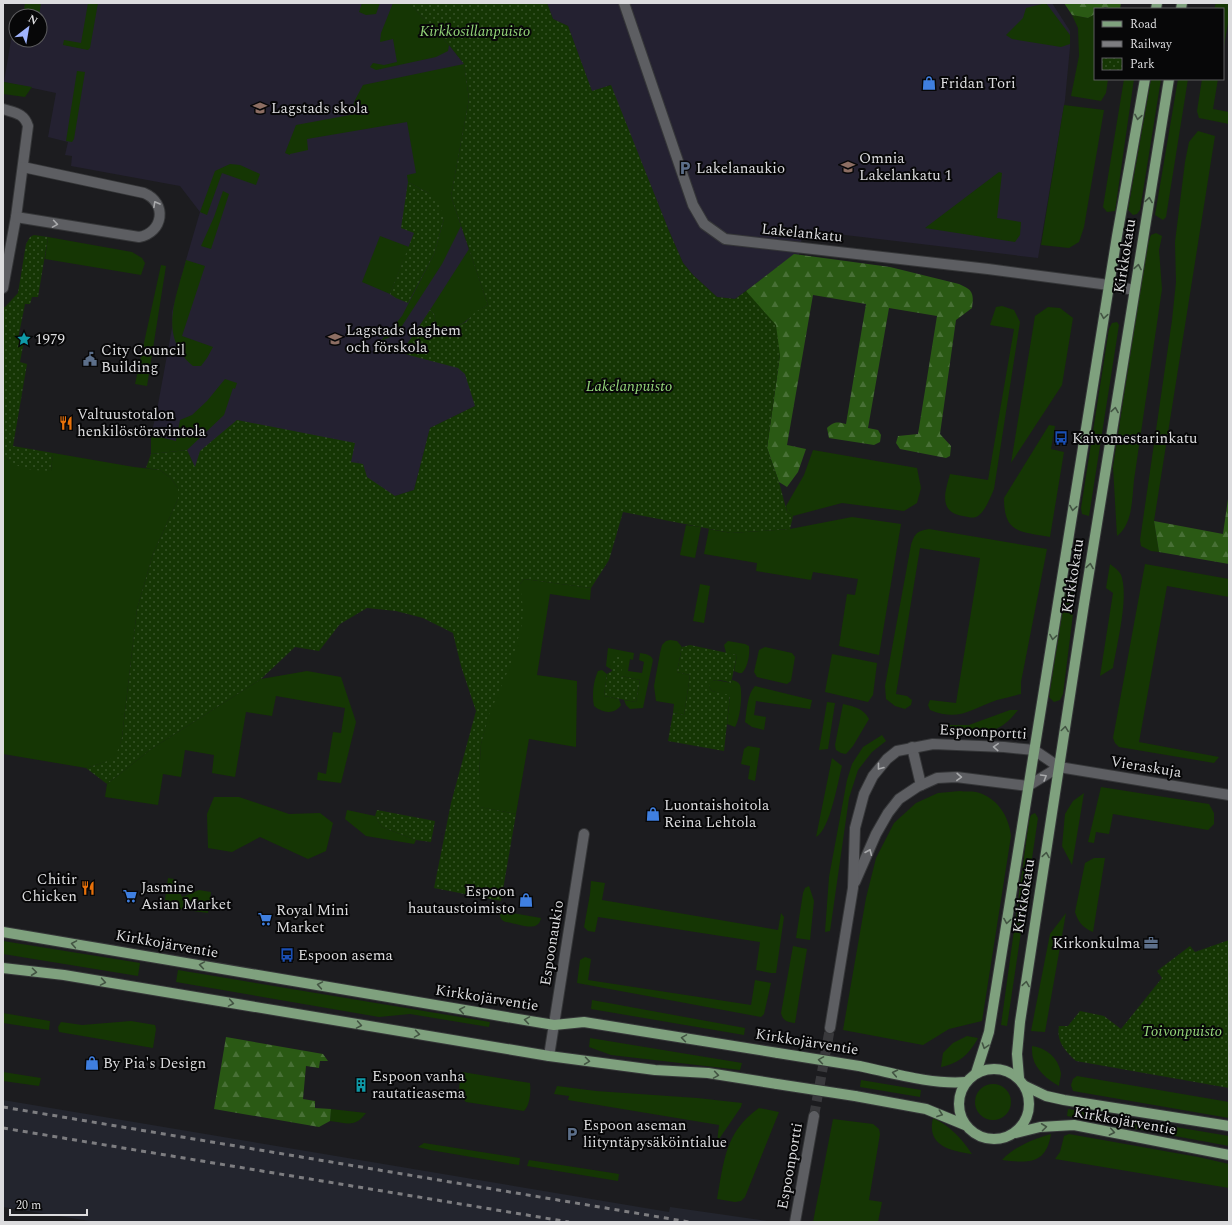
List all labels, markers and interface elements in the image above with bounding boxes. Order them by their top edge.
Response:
north arrow [8,8,48,48]
legend [1094,8,1224,80]
text: N [25,10,41,29]
text: Road [1130,15,1157,34]
park label: Kirkkosillanpuisto [420,20,530,43]
text: Railway [1130,35,1173,54]
text: Park [1130,55,1155,74]
place label: Fridan Tori [940,72,1016,95]
shop icon: Fridan Tori [921,75,937,91]
place label: Lagstads skola [271,97,368,120]
school or university icon: Lagstads skola [252,100,268,116]
one-way arrow [1134,114,1143,121]
place label: Omnia Lakelankatu 1 [859,147,952,187]
place label: Lakelanaukio [696,157,785,180]
school or university icon: Omnia Lakelankatu 1 [840,159,856,175]
parking icon: Lakelanaukio [677,160,693,176]
one-way arrow [1144,197,1153,203]
one-way arrow [153,201,161,208]
street label: Lakelankatu [760,217,844,249]
street label: Kirkkokatu [1108,217,1142,295]
one-way arrow [52,219,58,228]
one-way arrow [1133,264,1142,271]
one-way arrow [1100,313,1109,319]
place label: Lagstads daghem och förskola [346,319,461,359]
place label: 1979 [35,328,65,351]
place icon: 1979 [16,331,32,347]
school or university icon: Lagstads daghem och förskola [327,331,343,347]
place label: City Council Building [101,339,185,379]
public building icon: City Council Building [82,351,98,367]
park label: Lakelanpuisto [586,375,672,398]
place label: Valtuustotalon henkilöstöravintola [77,403,207,443]
one-way arrow [1110,407,1119,413]
restaurant icon: Valtuustotalon henkilöstöravintola [58,415,74,431]
place label: Kaivomestarinkatu [1072,427,1198,450]
bus stop icon: Kaivomestarinkatu [1053,430,1069,446]
one-way arrow [1069,505,1078,511]
street label: Kirkkokatu [1056,537,1090,615]
one-way arrow [1085,563,1094,569]
one-way arrow [1049,634,1057,640]
street label: Espoonportti [939,718,1027,746]
one-way arrow [1060,726,1069,732]
one-way arrow [993,742,999,751]
street label: Vieraskuja [1109,750,1184,784]
one-way arrow [878,763,885,770]
one-way arrow [955,773,962,782]
one-way arrow [1040,774,1047,781]
place label: Luontaishoitola Reina Lehtola [664,794,770,834]
shop icon: Luontaishoitola Reina Lehtola [645,806,661,822]
one-way arrow [864,848,872,855]
one-way arrow [1041,852,1050,858]
street label: Kirkkokatu [1007,857,1041,935]
place label: Chitir Chicken [22,868,77,908]
place label: Jasmine Asian Market [141,876,231,916]
restaurant icon: Chitir Chicken [80,880,96,896]
place label: Espoon hautaustoimisto [408,880,515,920]
supermarket icon: Jasmine Asian Market [122,888,138,904]
shop icon: Espoon hautaustoimisto [518,892,534,908]
place label: Royal Mini Market [276,899,349,939]
street label: Espoonaukio [534,899,570,987]
supermarket icon: Royal Mini Market [257,911,273,927]
one-way arrow [1003,918,1012,924]
street label: Kirkkojärventie [114,924,220,964]
place label: Kirkonkulma [1053,932,1141,955]
office icon: Kirkonkulma [1143,935,1159,951]
one-way arrow [71,940,77,949]
place label: Espoon asema [298,944,393,967]
bus stop icon: Espoon asema [279,947,295,963]
one-way arrow [199,962,205,970]
one-way arrow [31,967,37,976]
one-way arrow [100,977,106,986]
street label: Kirkkojärventie [434,978,540,1018]
one-way arrow [1021,980,1030,987]
one-way arrow [317,981,323,990]
one-way arrow [228,999,234,1007]
one-way arrow [459,1006,465,1014]
one-way arrow [524,1017,530,1025]
one-way arrow [356,1020,362,1029]
park label: Toivonpuisto [1142,1020,1222,1043]
street label: Kirkkojärventie [754,1022,860,1062]
one-way arrow [414,1029,420,1038]
one-way arrow [681,1034,687,1043]
one-way arrow [981,1042,990,1049]
place label: By Pia's Design [103,1052,207,1075]
shop icon: By Pia's Design [84,1055,100,1071]
one-way arrow [584,1056,590,1065]
one-way arrow [818,1056,824,1065]
place label: Espoon vanha rautatieasema [372,1065,466,1105]
one-way arrow [891,1069,898,1078]
one-way arrow [713,1070,720,1078]
building icon: Espoon vanha rautatieasema [353,1077,369,1093]
street label: Kirkkojärventie [1072,1101,1178,1141]
one-way arrow [936,1109,943,1117]
place label: Espoon aseman liityntäpysäköintialue [583,1114,727,1154]
street label: Espoonportti [771,1121,809,1211]
one-way arrow [1041,1123,1048,1132]
parking icon: Espoon aseman liityntäpysäköintialue [564,1126,580,1142]
one-way arrow [1109,1128,1115,1136]
scale bar [10,1191,87,1217]
text: 20 m [16,1196,41,1215]

